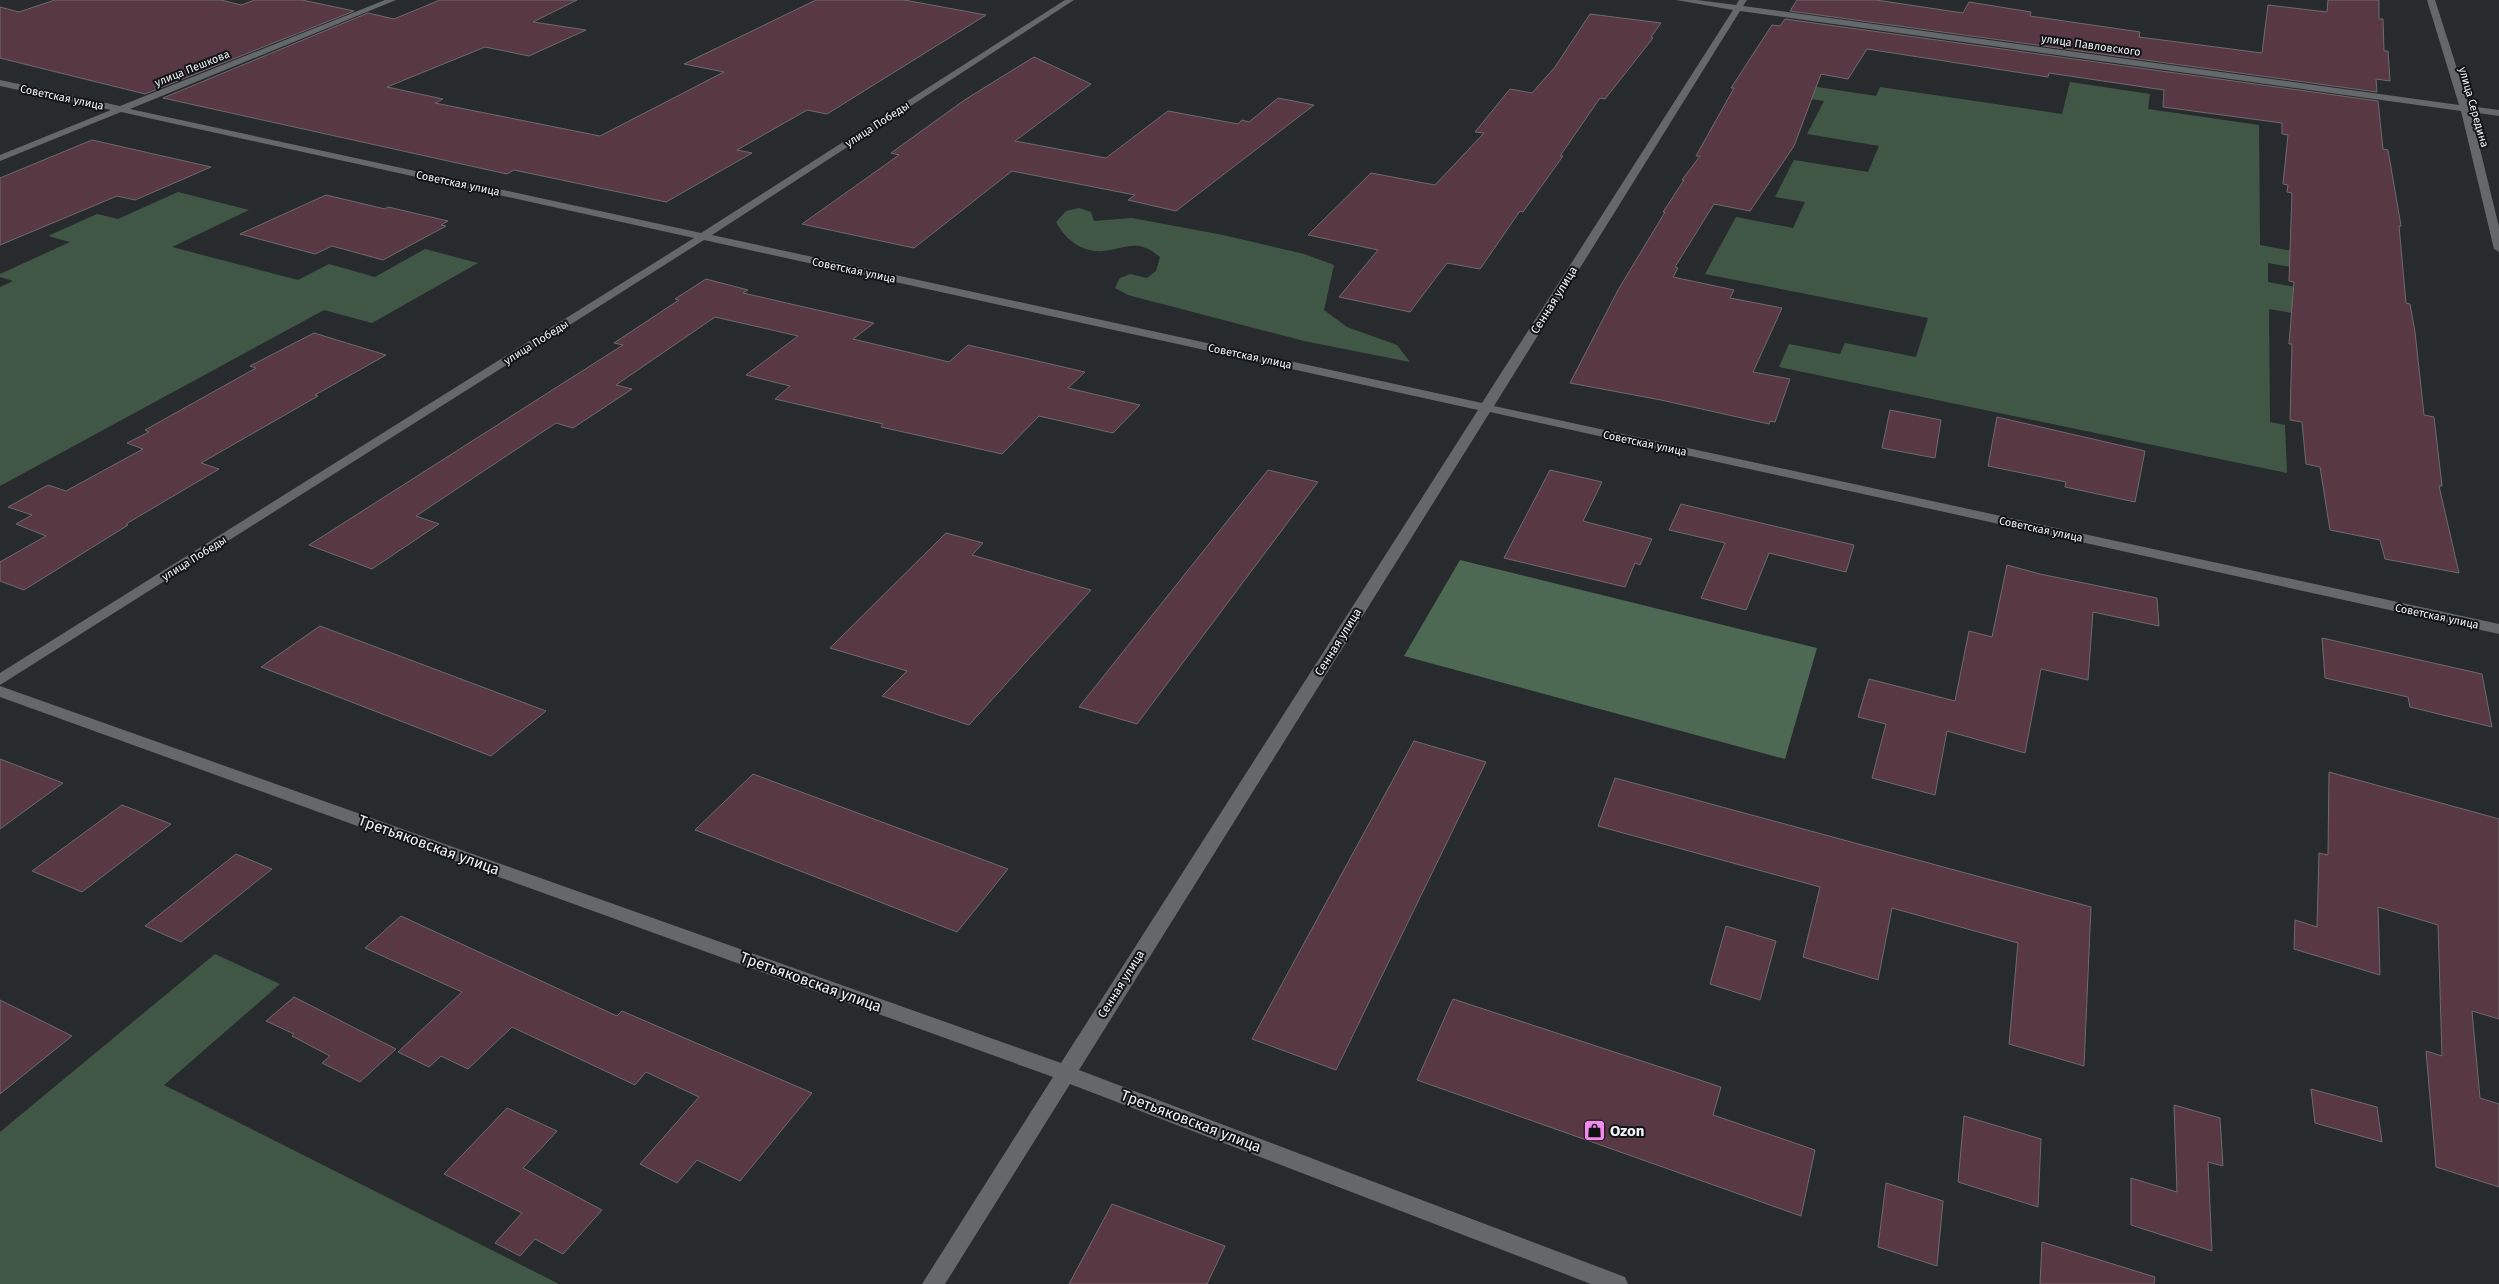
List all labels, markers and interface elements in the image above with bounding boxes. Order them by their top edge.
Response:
street label: улица Павловского [2040,32,2141,59]
street label: улица Пешкова [153,47,232,89]
street label: улица Середина [2456,65,2491,149]
street label: Советская улица [19,82,105,113]
street label: улица Победы [843,99,912,150]
street label: Советская улица [415,168,501,199]
street label: Советская улица [811,255,897,286]
street label: Сенная улица [1528,264,1580,336]
street label: улица Победы [501,317,571,368]
street label: Советская улица [1207,341,1293,372]
street label: Советская улица [1602,428,1688,459]
street label: Советская улица [1998,514,2084,545]
street label: улица Победы [159,533,229,584]
street label: Советская улица [2394,601,2480,632]
street label: Сенная улица [1312,606,1364,678]
street label: Третьяковская улица [356,811,502,879]
street label: Третьяковская улица [738,948,884,1016]
street label: Сенная улица [1095,948,1147,1020]
street label: Третьяковская улица [1118,1086,1264,1156]
shop icon: Ozon [1582,1119,1606,1143]
place label: Ozon [1610,1122,1644,1140]

